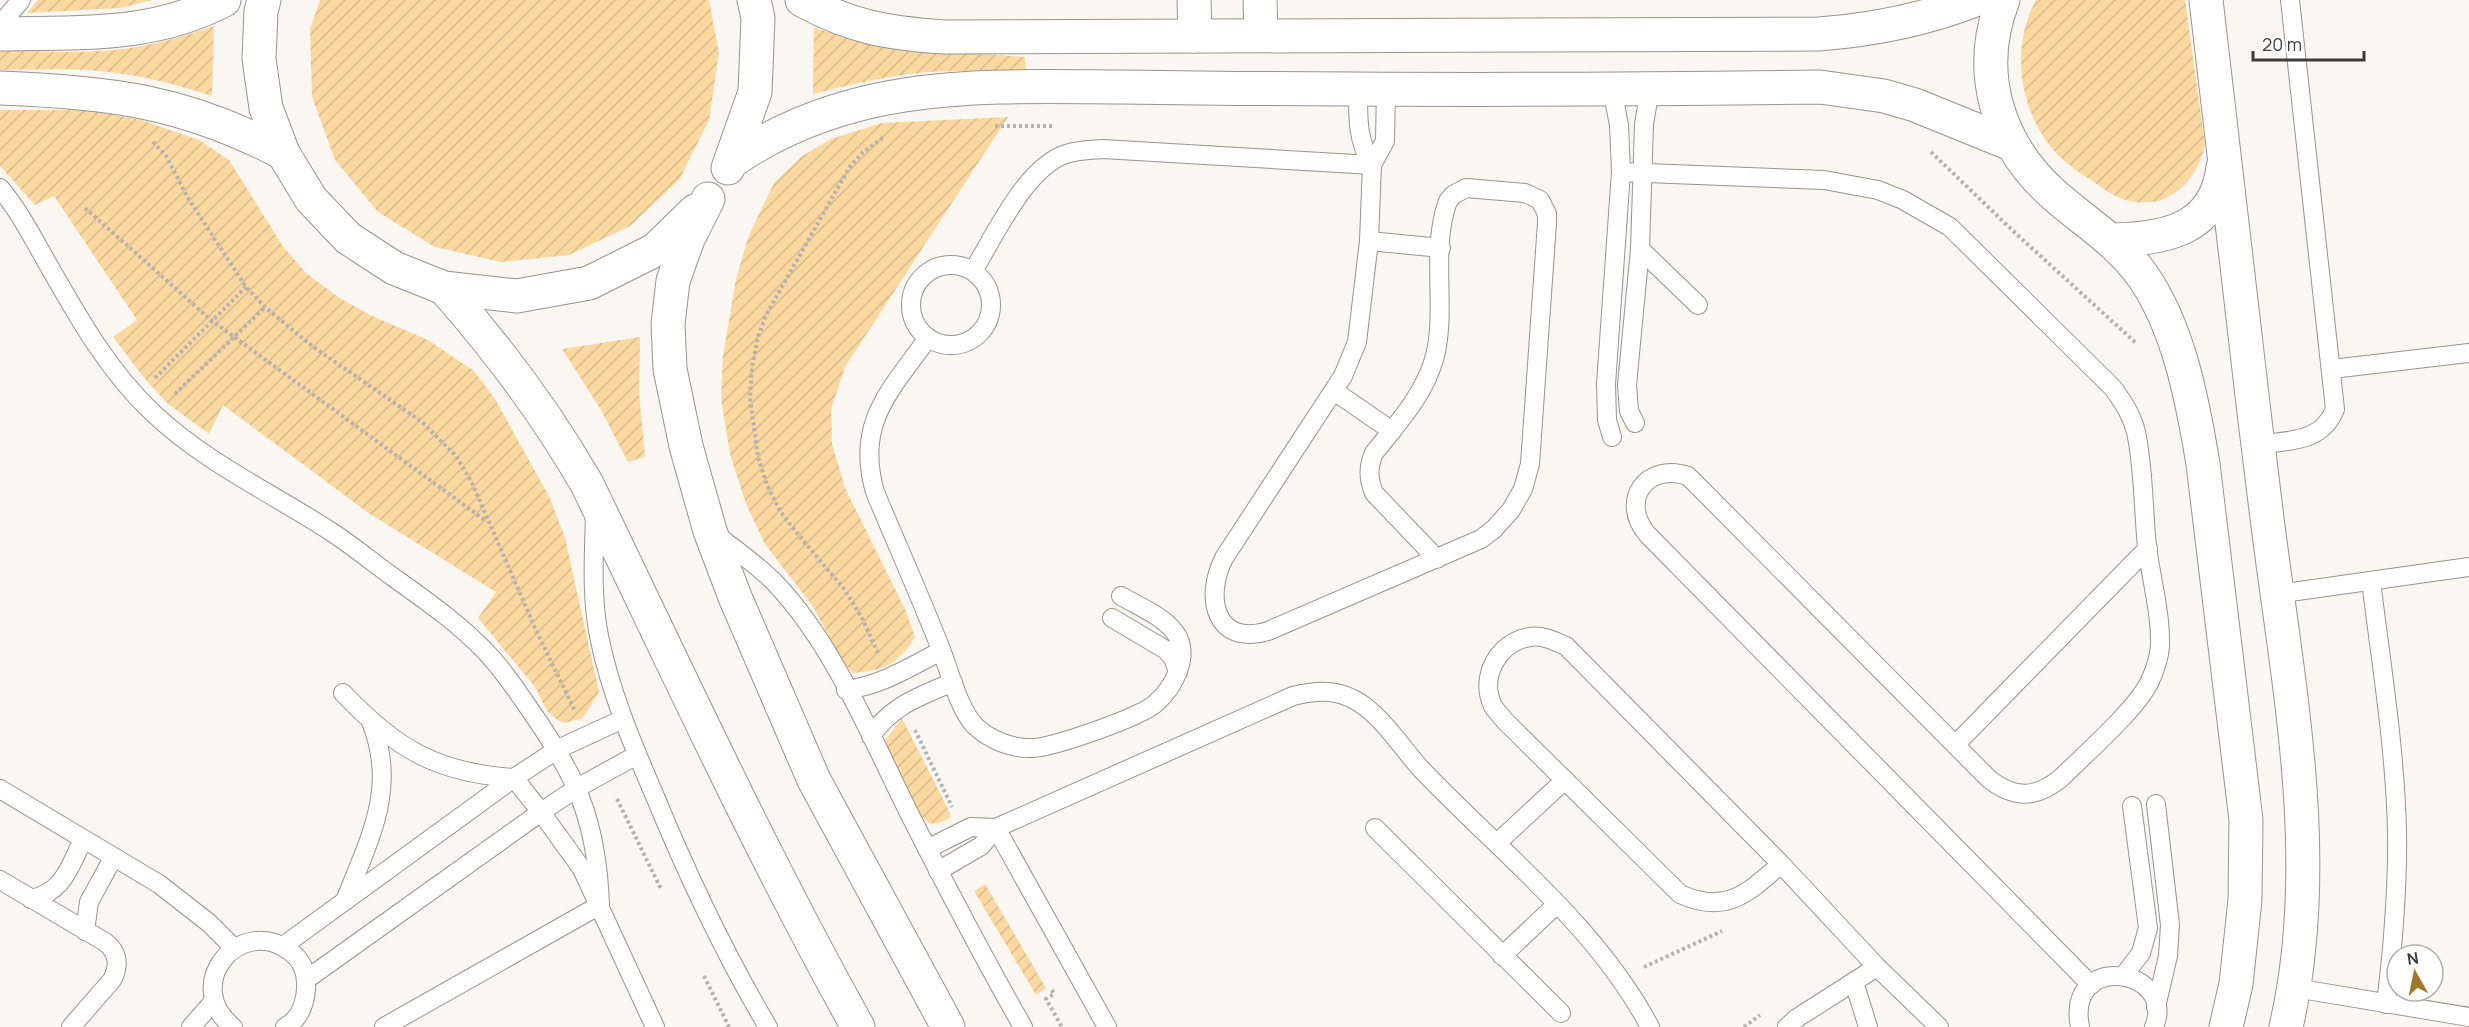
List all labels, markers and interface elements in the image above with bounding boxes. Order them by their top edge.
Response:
scale bar [2253,24,2364,62]
text: 20 m [2262,32,2302,56]
north arrow [2385,943,2445,1003]
text: N [2405,946,2420,970]

